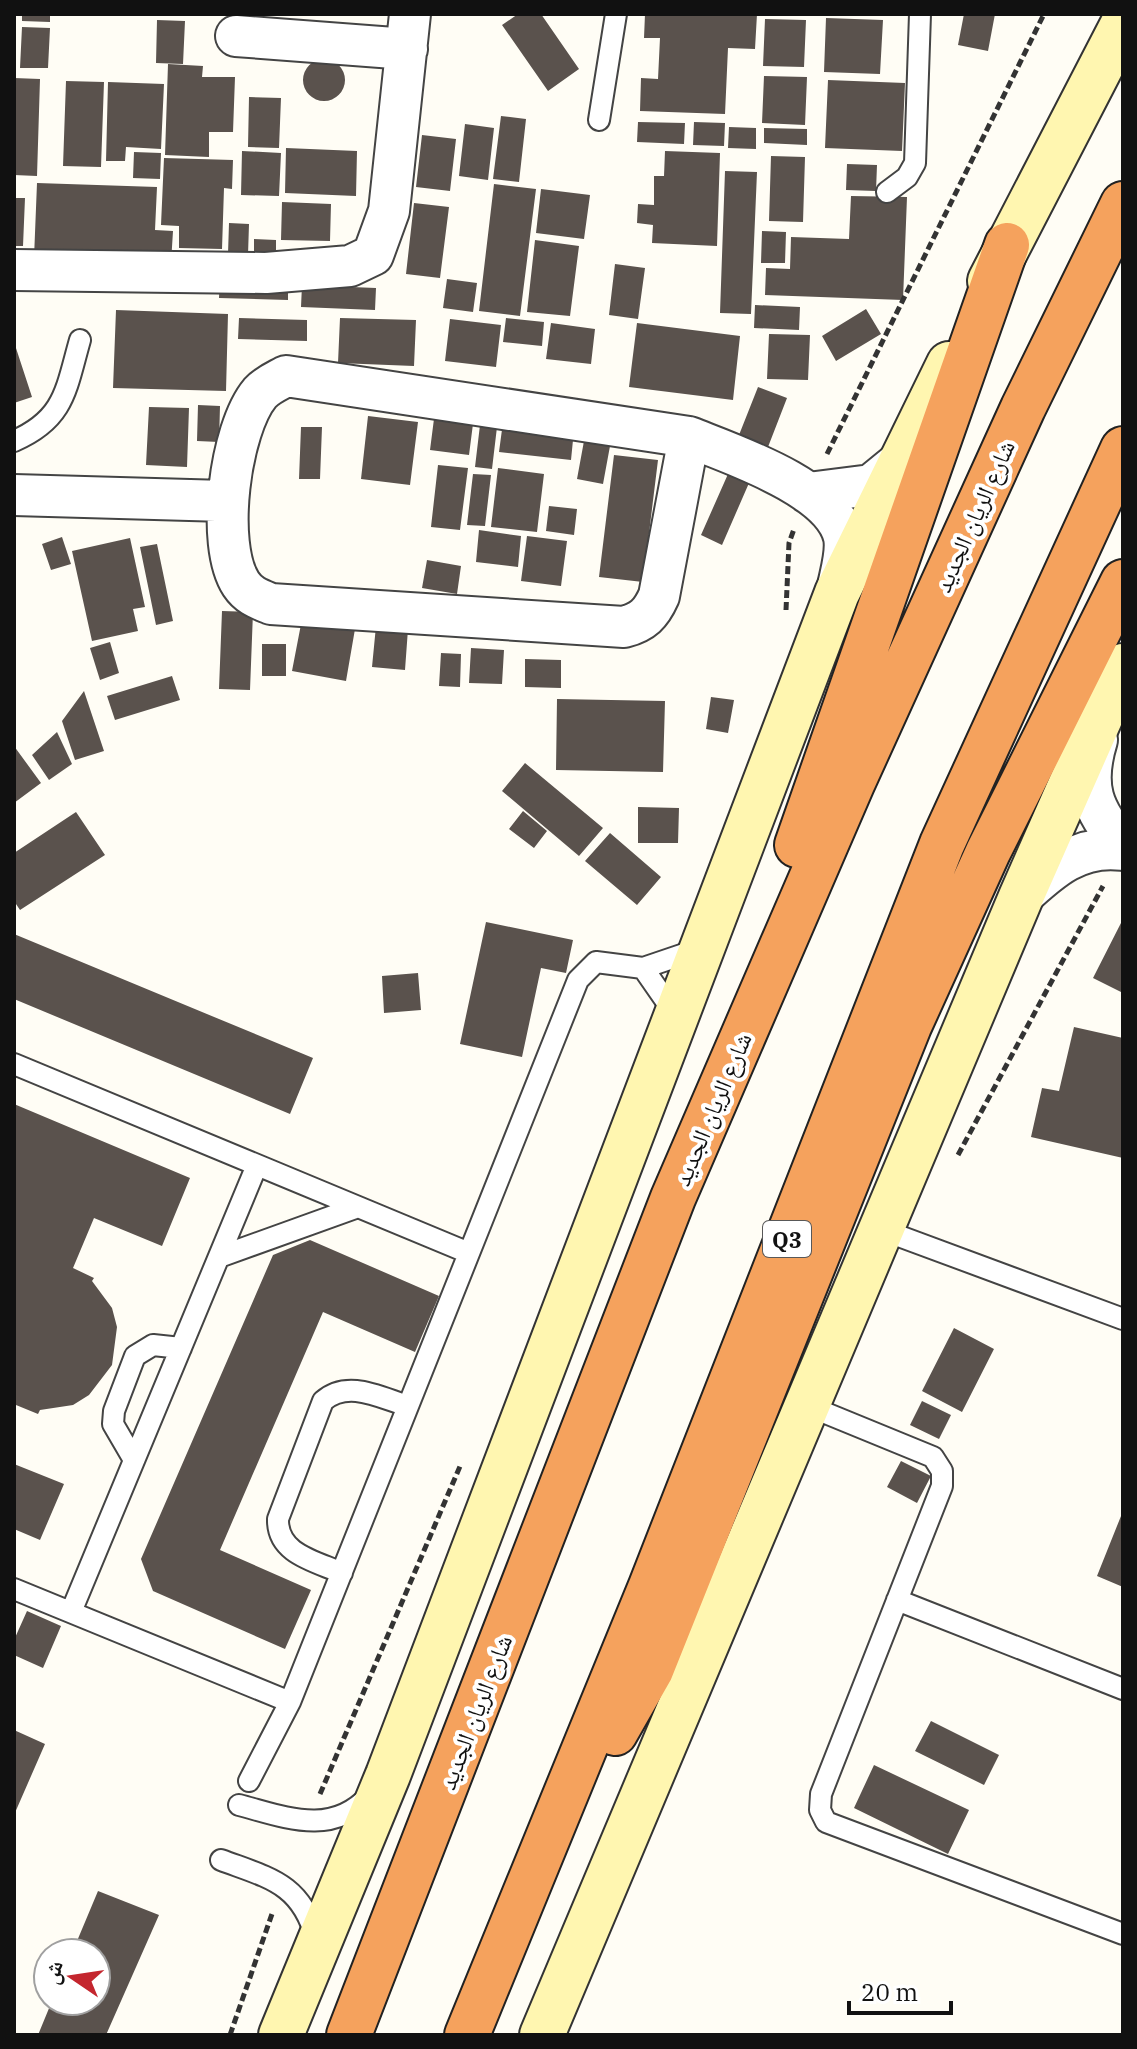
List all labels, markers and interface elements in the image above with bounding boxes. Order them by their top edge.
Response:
street label: شارع الريان الجديد [926,435,1022,597]
street label: شارع الريان الجديد [665,1028,759,1190]
road number: Q3 [763,1221,811,1257]
street label: شارع الريان الجديد [431,1630,519,1794]
north arrow [32,1937,112,2017]
text: ش [35,1958,69,1987]
scale bar [849,1965,951,2015]
text: 20 m [861,1976,918,2008]

